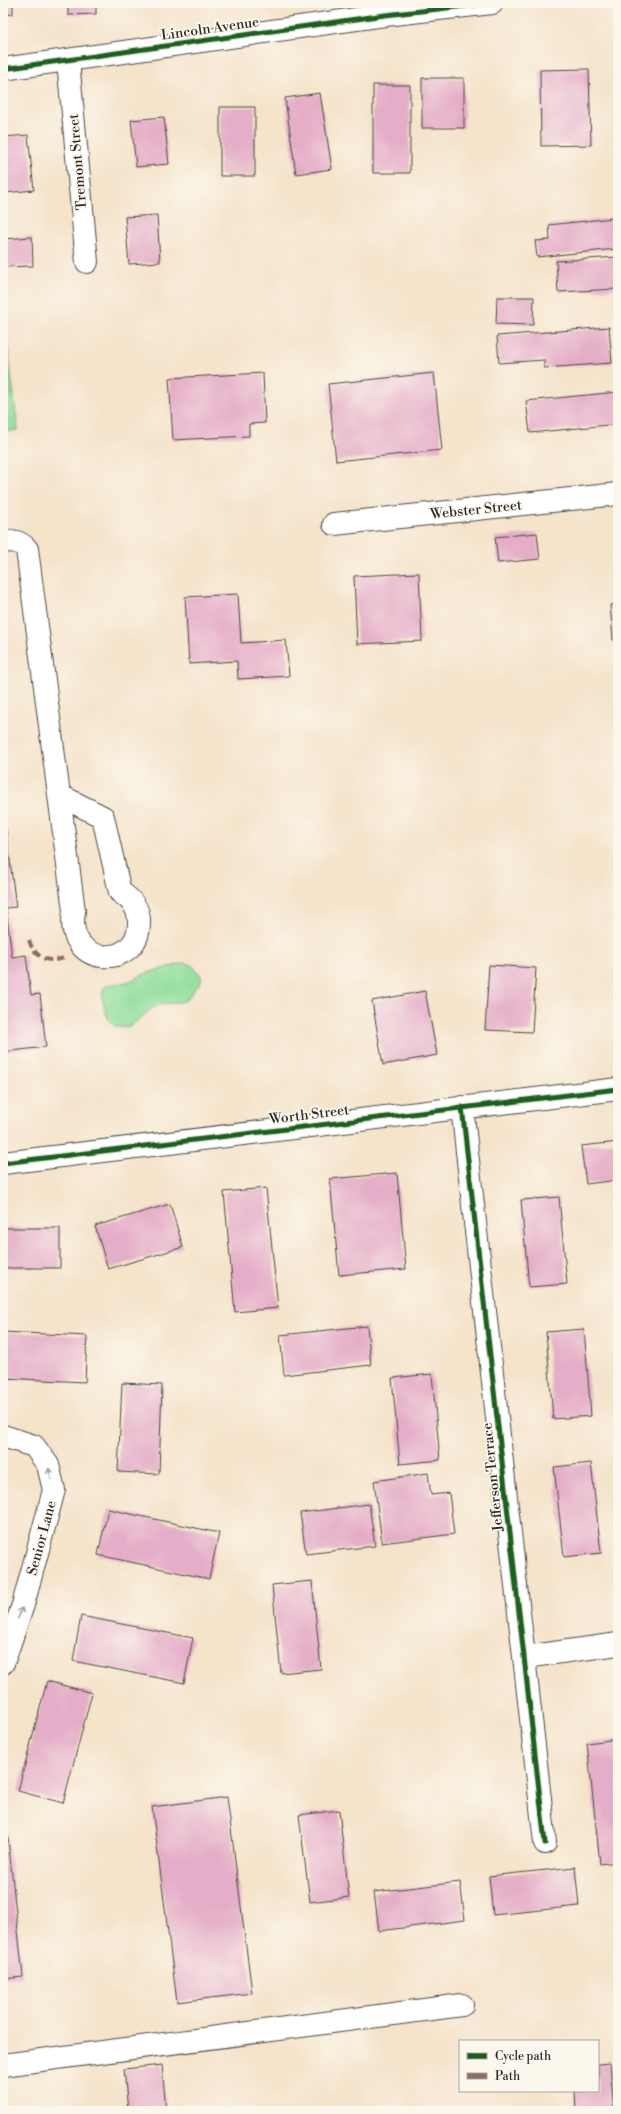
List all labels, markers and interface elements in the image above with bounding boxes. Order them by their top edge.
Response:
street label: Lincoln Avenue [160,13,260,45]
street label: Tremont Street [65,113,91,211]
street label: Webster Street [428,496,523,524]
street label: Worth Street [267,1101,350,1129]
street label: Jefferson Terrace [478,1422,508,1533]
one-way arrow [46,1468,54,1481]
street label: Senior Lane [23,1499,61,1578]
one-way arrow [17,1607,25,1619]
legend [459,2040,599,2092]
text: Cycle path [495,2049,551,2064]
text: Path [495,2069,520,2084]

